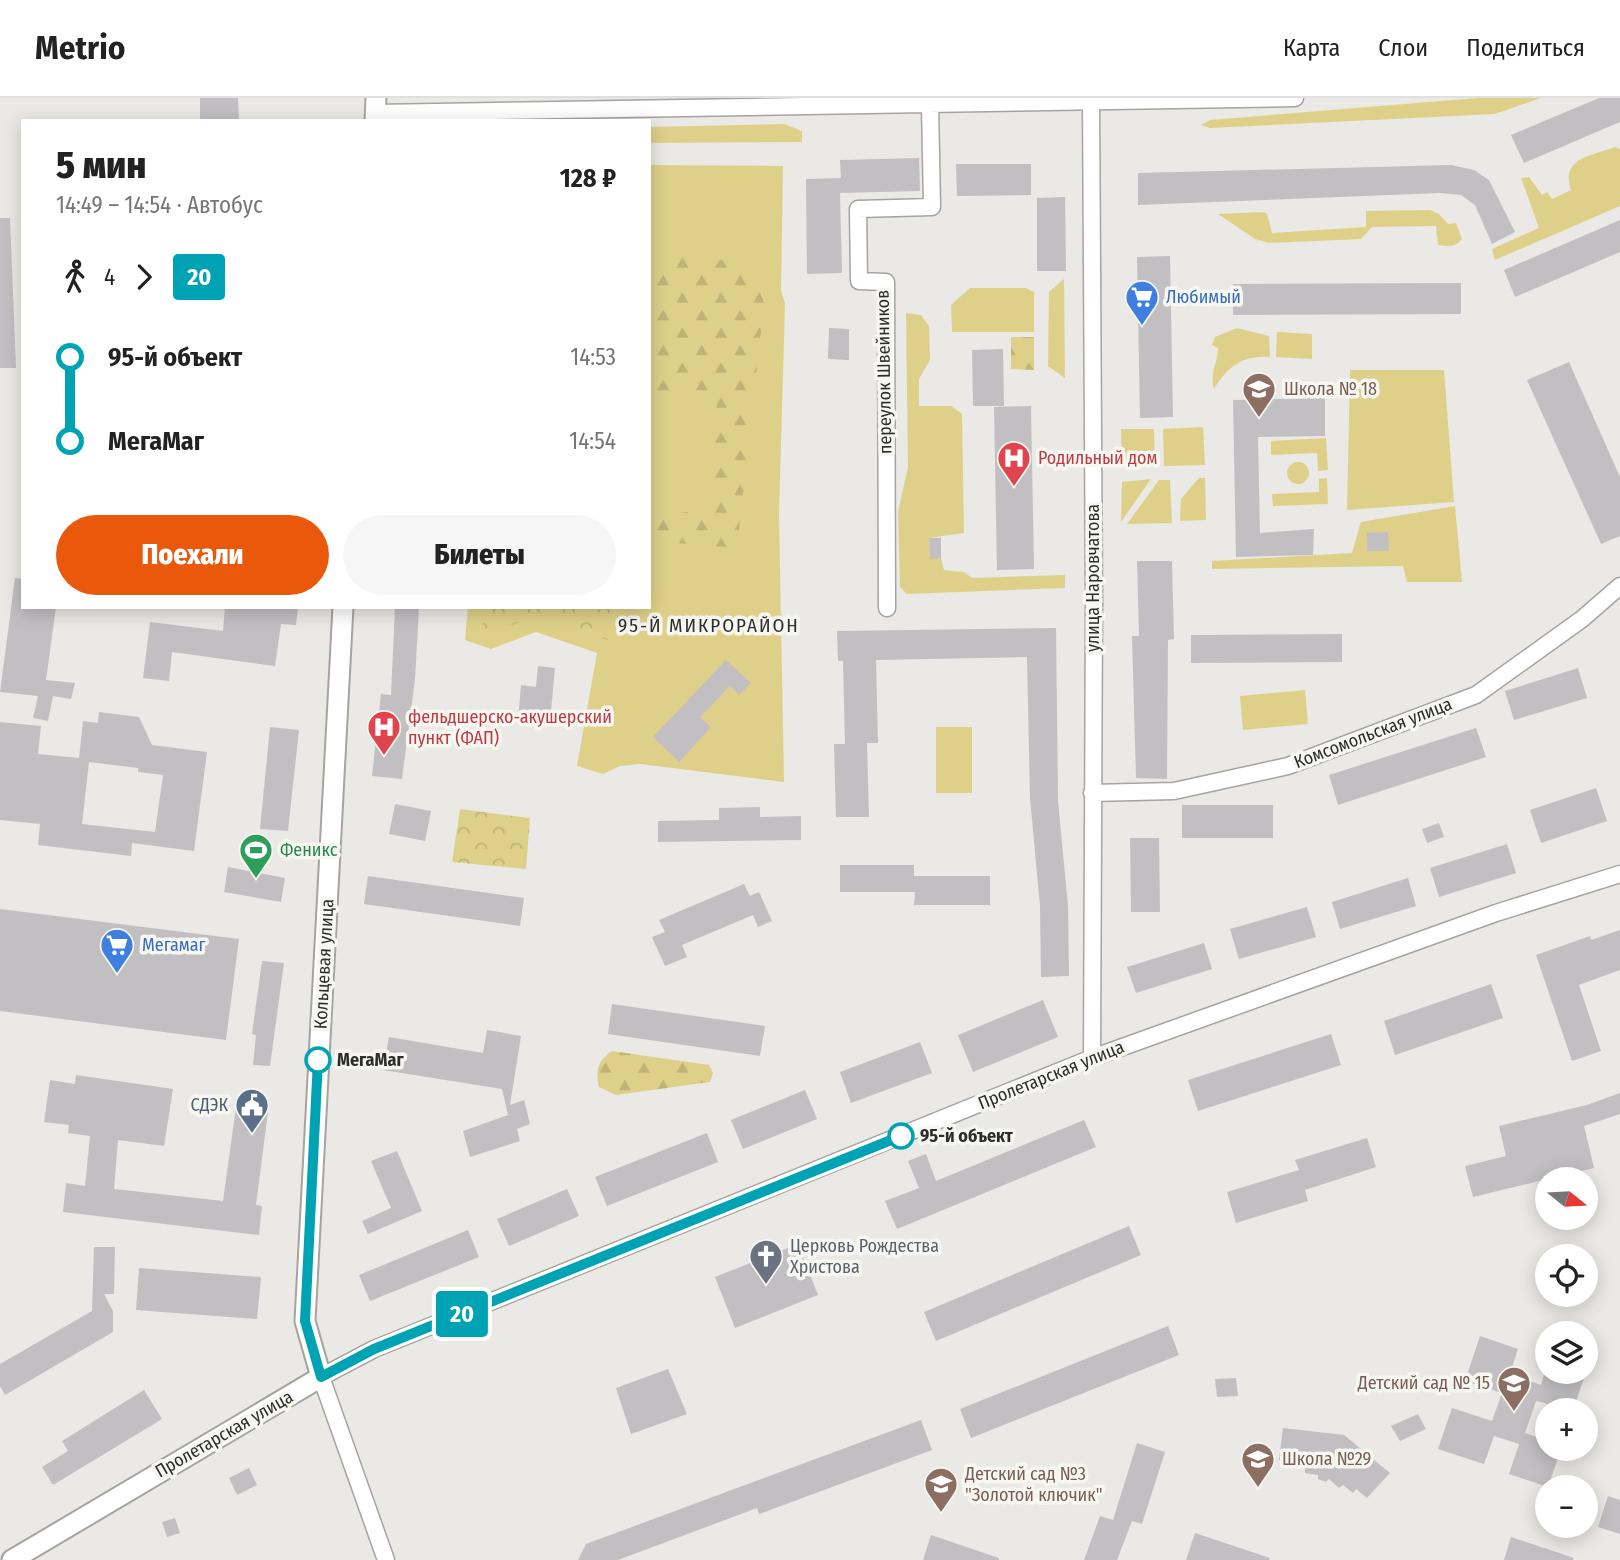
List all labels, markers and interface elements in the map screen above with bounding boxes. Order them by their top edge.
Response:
text: Metrio [35,28,125,68]
text: Карта [1283,34,1340,62]
text: Слои [1378,34,1428,62]
text: Поделиться [1466,34,1585,62]
text: 5 мин [56,142,146,188]
text: 128 ₽ [560,163,616,194]
text: 14:49 – 14:54 · Автобус [56,191,263,219]
icon: walk [56,258,94,296]
icon: forward [125,258,163,296]
text: 4 [104,263,115,291]
text: 20 [187,263,211,291]
supermarket icon: Любимый [1123,278,1161,327]
place label: Любимый [1166,286,1241,308]
street label: переулок Швейников [872,290,896,454]
text: 95-й объект [108,342,242,373]
text: 14:53 [570,343,616,371]
school or university icon: Школа № 18 [1240,370,1278,419]
place label: Школа № 18 [1284,378,1377,400]
text: МегаМаг [108,426,204,457]
text: 14:54 [569,427,616,455]
hospital icon: Родильный дом [995,439,1033,488]
place label: Родильный дом [1038,447,1157,469]
street label: улица Наровчатова [1082,504,1104,652]
button: Поехали [56,515,329,595]
button: Билеты [343,515,616,595]
district label: 95-Й МИКРОРАЙОН [618,614,800,637]
street label: Комсомольская улица [1291,693,1455,773]
place label: фельдшерско-акушерский пункт (ФАП) [408,706,612,749]
hospital icon: фельдшерско-акушерский пункт (ФАП) [365,708,403,757]
sports icon: Феникс [237,831,275,880]
place label: Феникс [280,839,338,861]
street label: Кольцевая улица [310,898,338,1030]
supermarket icon: Мегамаг [98,926,136,975]
place label: Мегамаг [142,934,206,956]
street label: Пролетарская улица [975,1036,1127,1114]
marker: МегаМаг [305,1047,331,1073]
place label: МегаМаг [337,1049,404,1071]
public building icon: СДЭК [233,1086,271,1135]
place label: СДЭК [191,1094,228,1116]
marker: 95-й объект [888,1123,914,1149]
place label: 95-й объект [920,1125,1013,1147]
north arrow [1535,1167,1598,1230]
map controls [1535,1167,1598,1538]
place label: Церковь Рождества Христова [790,1235,939,1278]
church icon: Церковь Рождества Христова [747,1237,785,1286]
button: locate [1535,1244,1598,1307]
line badge: 20 [430,1291,494,1337]
text: 20 [450,1300,474,1328]
button: layers [1535,1321,1598,1384]
school or university icon: Детский сад № 15 [1495,1364,1533,1413]
place label: Детский сад № 15 [1357,1372,1490,1394]
street label: Пролетарская улица [151,1386,297,1482]
button: + [1535,1398,1598,1461]
school or university icon: Школа №29 [1239,1440,1277,1489]
place label: Школа №29 [1282,1448,1371,1470]
place label: Детский сад №3 "Золотой ключик" [964,1463,1102,1506]
school or university icon: Детский сад №3 "Золотой ключик" [922,1465,960,1514]
button: − [1535,1475,1598,1538]

